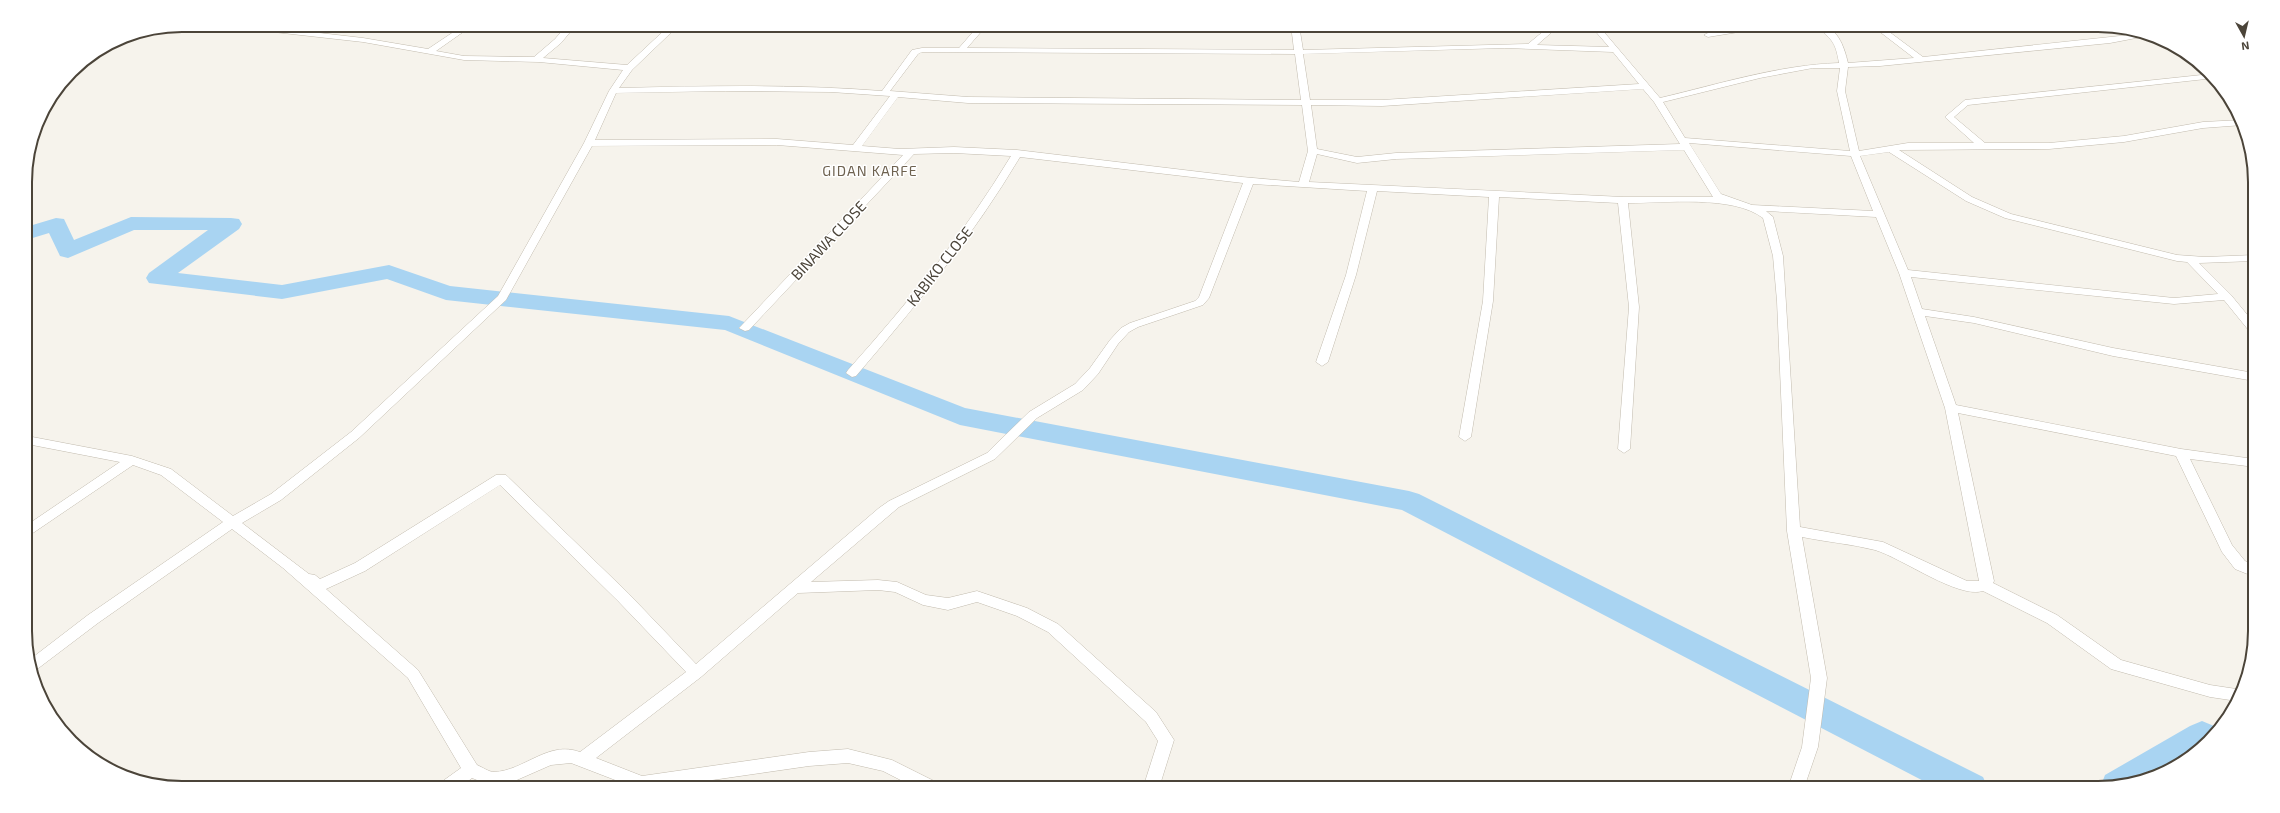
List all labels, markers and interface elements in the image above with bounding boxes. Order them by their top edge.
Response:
north arrow [2224,16,2264,56]
text: N [2241,39,2250,53]
district label: GIDAN KARFE [822,162,918,179]
street label: BINAWA CLOSE [787,197,869,283]
street label: KABIKO CLOSE [902,223,976,309]

